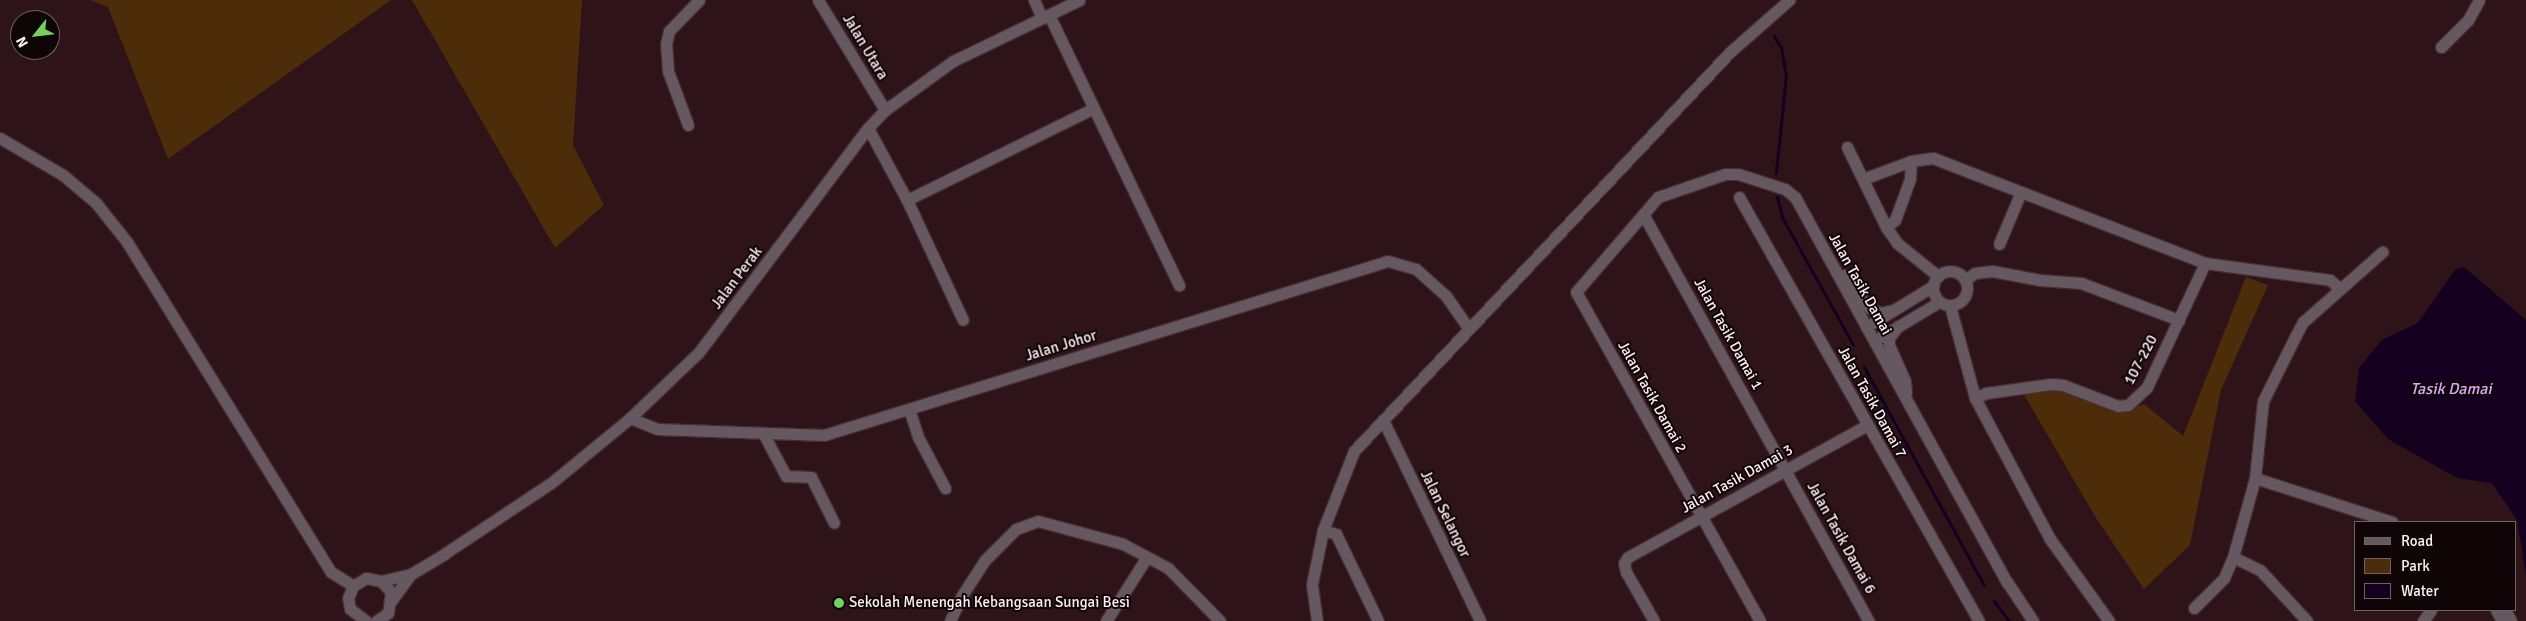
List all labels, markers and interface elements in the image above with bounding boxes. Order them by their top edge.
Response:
north arrow [10,10,60,60]
street label: Jalan Utara [838,11,892,83]
text: N [13,34,32,50]
street label: Jalan Tasik Damai [1825,230,1895,338]
street label: Jalan Perak [708,243,766,313]
street label: Jalan Tasik Damai 1 [1690,275,1766,393]
street label: Jalan Johor [1023,327,1099,365]
street label: 107-220 [2120,332,2162,388]
street label: Jalan Tasik Damai 2 [1614,338,1690,456]
street label: Jalan Tasik Damai 7 [1834,343,1910,461]
water label: Tasik Damai [2410,379,2492,399]
street label: Jalan Tasik Damai 3 [1678,441,1796,517]
street label: Jalan Selangor [1416,467,1474,561]
street label: Jalan Tasik Damai 6 [1803,479,1879,597]
legend [2354,521,2516,611]
text: Road [2401,532,2433,550]
text: Park [2401,557,2430,575]
text: Water [2401,582,2439,600]
place label: Sekolah Menengah Kebangsaan Sungai Besi [849,594,1130,612]
marker: Sekolah Menengah Kebangsaan Sungai Besi [833,597,845,609]

